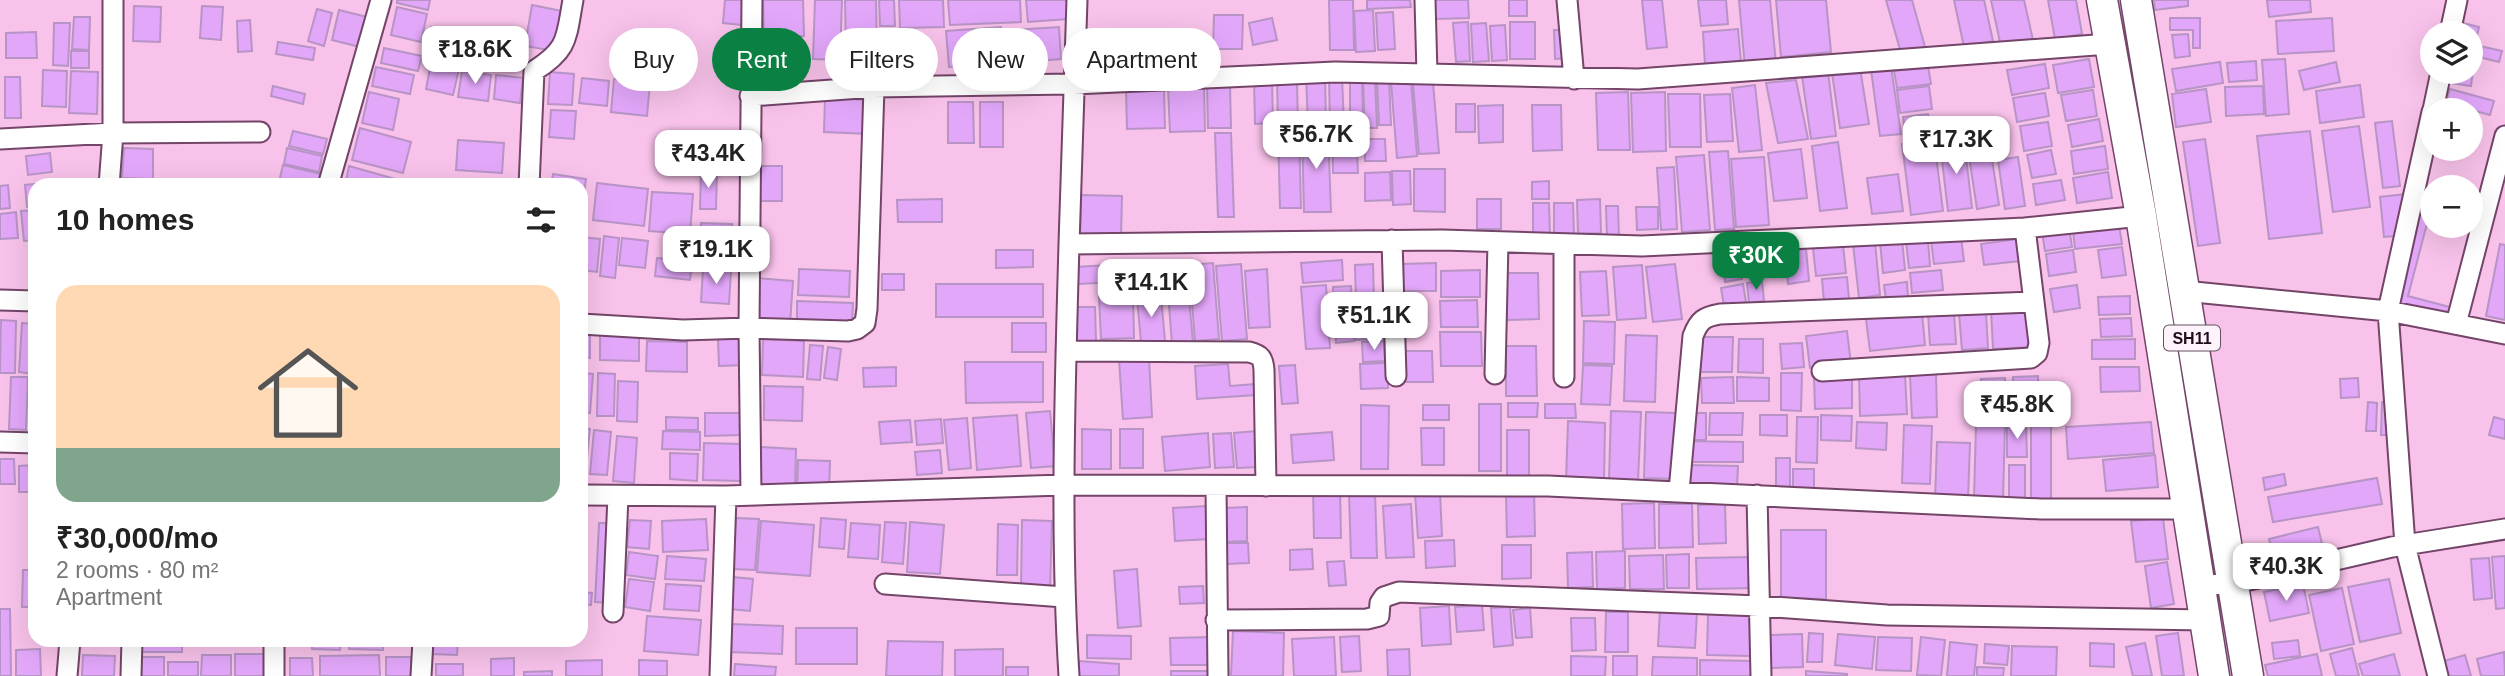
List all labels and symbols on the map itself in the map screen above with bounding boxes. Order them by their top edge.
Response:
pin: ₹18.6K [418,27,532,86]
pin: ₹56.7K [1259,111,1373,171]
pin: ₹17.3K [1899,116,2013,176]
pin: ₹43.4K [651,130,765,190]
pin: ₹19.1K [659,226,773,286]
pin: ₹30K [1715,232,1797,292]
pin: ₹14.1K [1094,260,1208,319]
pin: ₹51.1K [1317,292,1431,352]
road number: SH11 [2164,326,2220,350]
pin: ₹45.8K [1960,382,2074,441]
pin: ₹40.3K [2229,544,2343,603]

